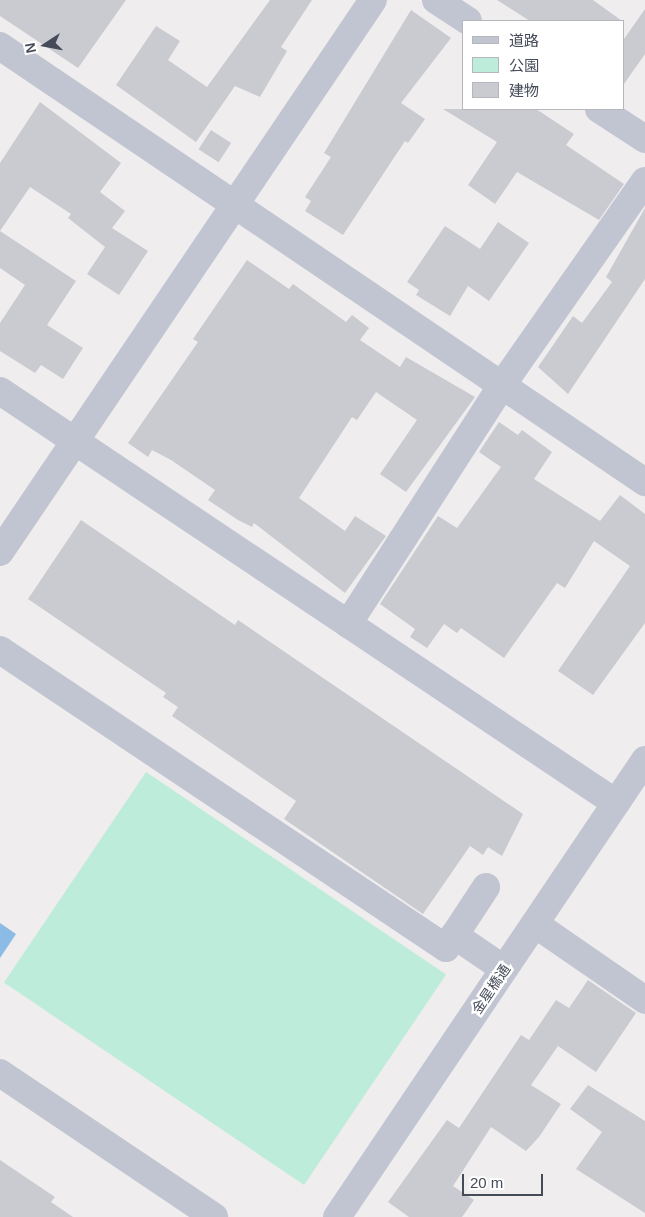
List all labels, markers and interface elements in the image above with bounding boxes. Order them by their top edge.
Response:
north arrow [20,20,70,70]
legend [462,20,625,110]
text: 道路 [509,32,539,49]
text: N [21,41,39,54]
text: 公園 [509,57,539,74]
text: 建物 [509,82,539,99]
street label: 金星橋通 [468,961,514,1017]
scale bar [465,1164,546,1196]
text: 20 m [470,1174,503,1191]

